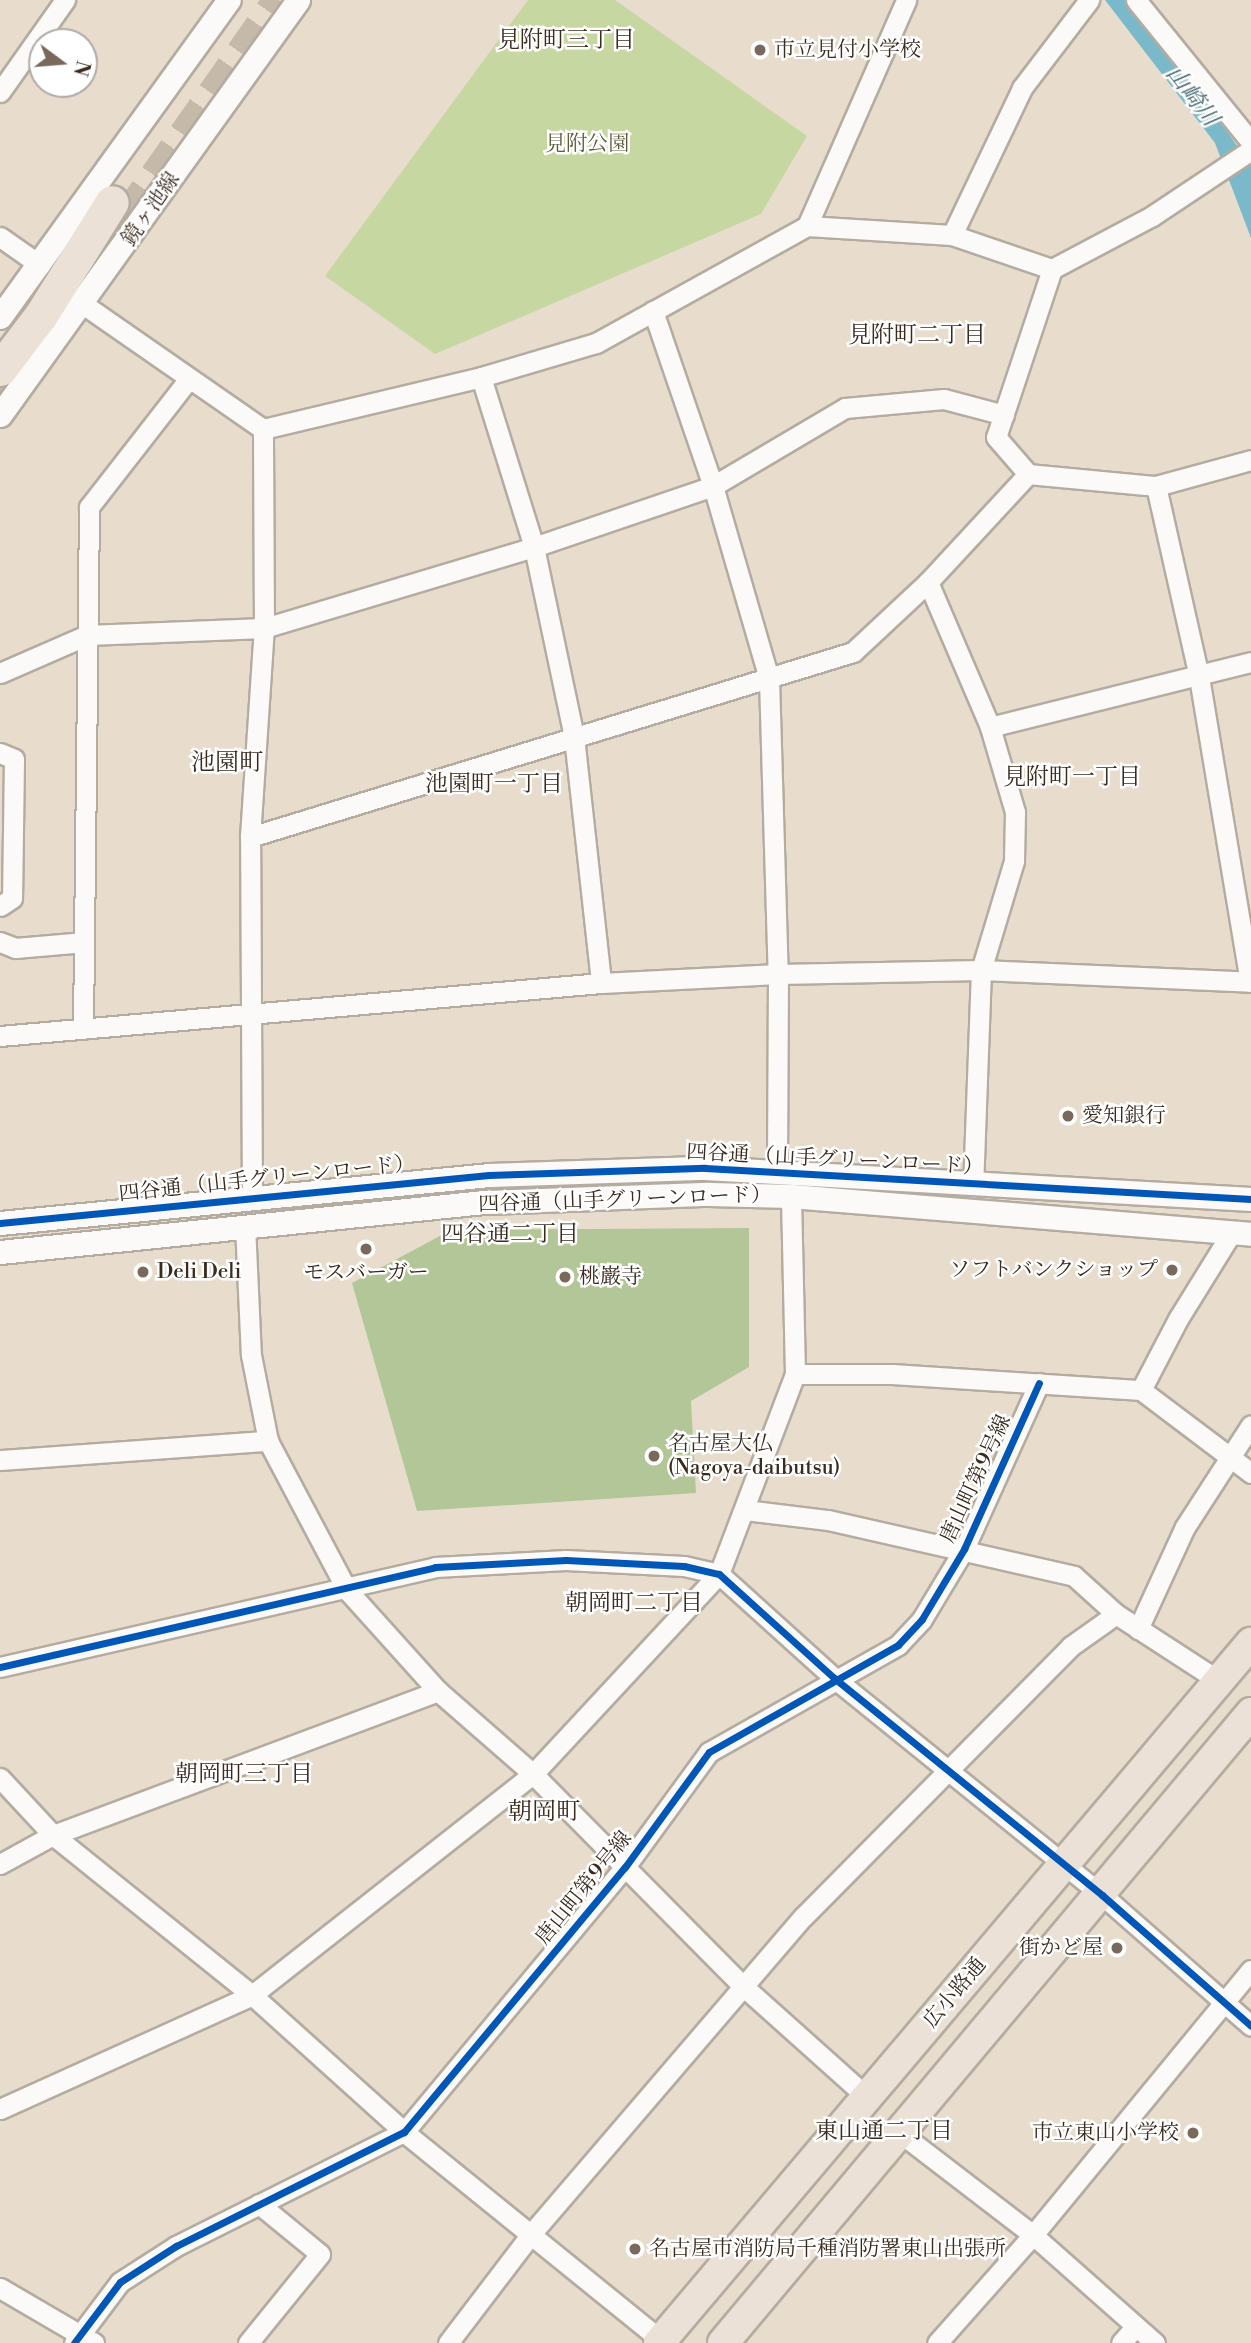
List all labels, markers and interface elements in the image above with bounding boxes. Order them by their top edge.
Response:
district label: 見附町三丁目 [497,26,635,54]
north arrow [28,28,98,98]
place label: 市立見付小学校 [774,37,921,63]
marker: 市立見付小学校 [752,42,768,58]
text: N [68,58,95,79]
water label: 山崎川 [1160,60,1224,132]
park label: 見附公園 [545,131,629,157]
street label: 鏡ヶ池線 [117,167,185,251]
district label: 見附町二丁目 [848,321,986,349]
district label: 池園町 [191,750,263,778]
district label: 見附町一丁目 [1003,763,1141,791]
district label: 池園町一丁目 [425,770,563,798]
place label: 愛知銀行 [1082,1103,1166,1129]
marker: 愛知銀行 [1060,1108,1076,1124]
street label: 四谷通 （山手グリーンロード） [685,1140,985,1180]
street label: 四谷通 （山手グリーンロード） [117,1151,417,1207]
street label: 四谷通（山手グリーンロード） [478,1182,772,1218]
district label: 四谷通二丁目 [441,1220,579,1248]
marker: モスバーガー [358,1241,374,1257]
place label: ソフトバンクショップ [948,1257,1158,1283]
place label: Deli Deli [157,1259,241,1285]
place label: モスバーガー [303,1260,429,1286]
marker: ソフトバンクショップ [1164,1262,1180,1278]
marker: Deli Deli [135,1264,151,1280]
place label: 桃巌寺 [579,1264,642,1290]
marker: 桃巌寺 [557,1269,573,1285]
street label: 唐山町第9号線 [935,1411,1017,1547]
place label: 名古屋大仏 (Nagoya-daibutsu) [668,1431,840,1481]
marker: 名古屋大仏 (Nagoya-daibutsu) [646,1448,662,1464]
district label: 朝岡町二丁目 [565,1589,703,1617]
district label: 朝岡町三丁目 [175,1760,313,1788]
district label: 朝岡町 [508,1799,580,1827]
street label: 唐山町第9号線 [531,1826,637,1950]
place label: 街かど屋 [1019,1935,1103,1961]
marker: 街かど屋 [1109,1940,1125,1956]
street label: 広小路通 [918,1953,992,2033]
district label: 東山通二丁目 [815,2117,953,2145]
place label: 市立東山小学校 [1032,2120,1179,2146]
marker: 市立東山小学校 [1185,2125,1201,2141]
place label: 名古屋市消防局千種消防署東山出張所 [649,2236,1006,2262]
marker: 名古屋市消防局千種消防署東山出張所 [627,2241,643,2257]

